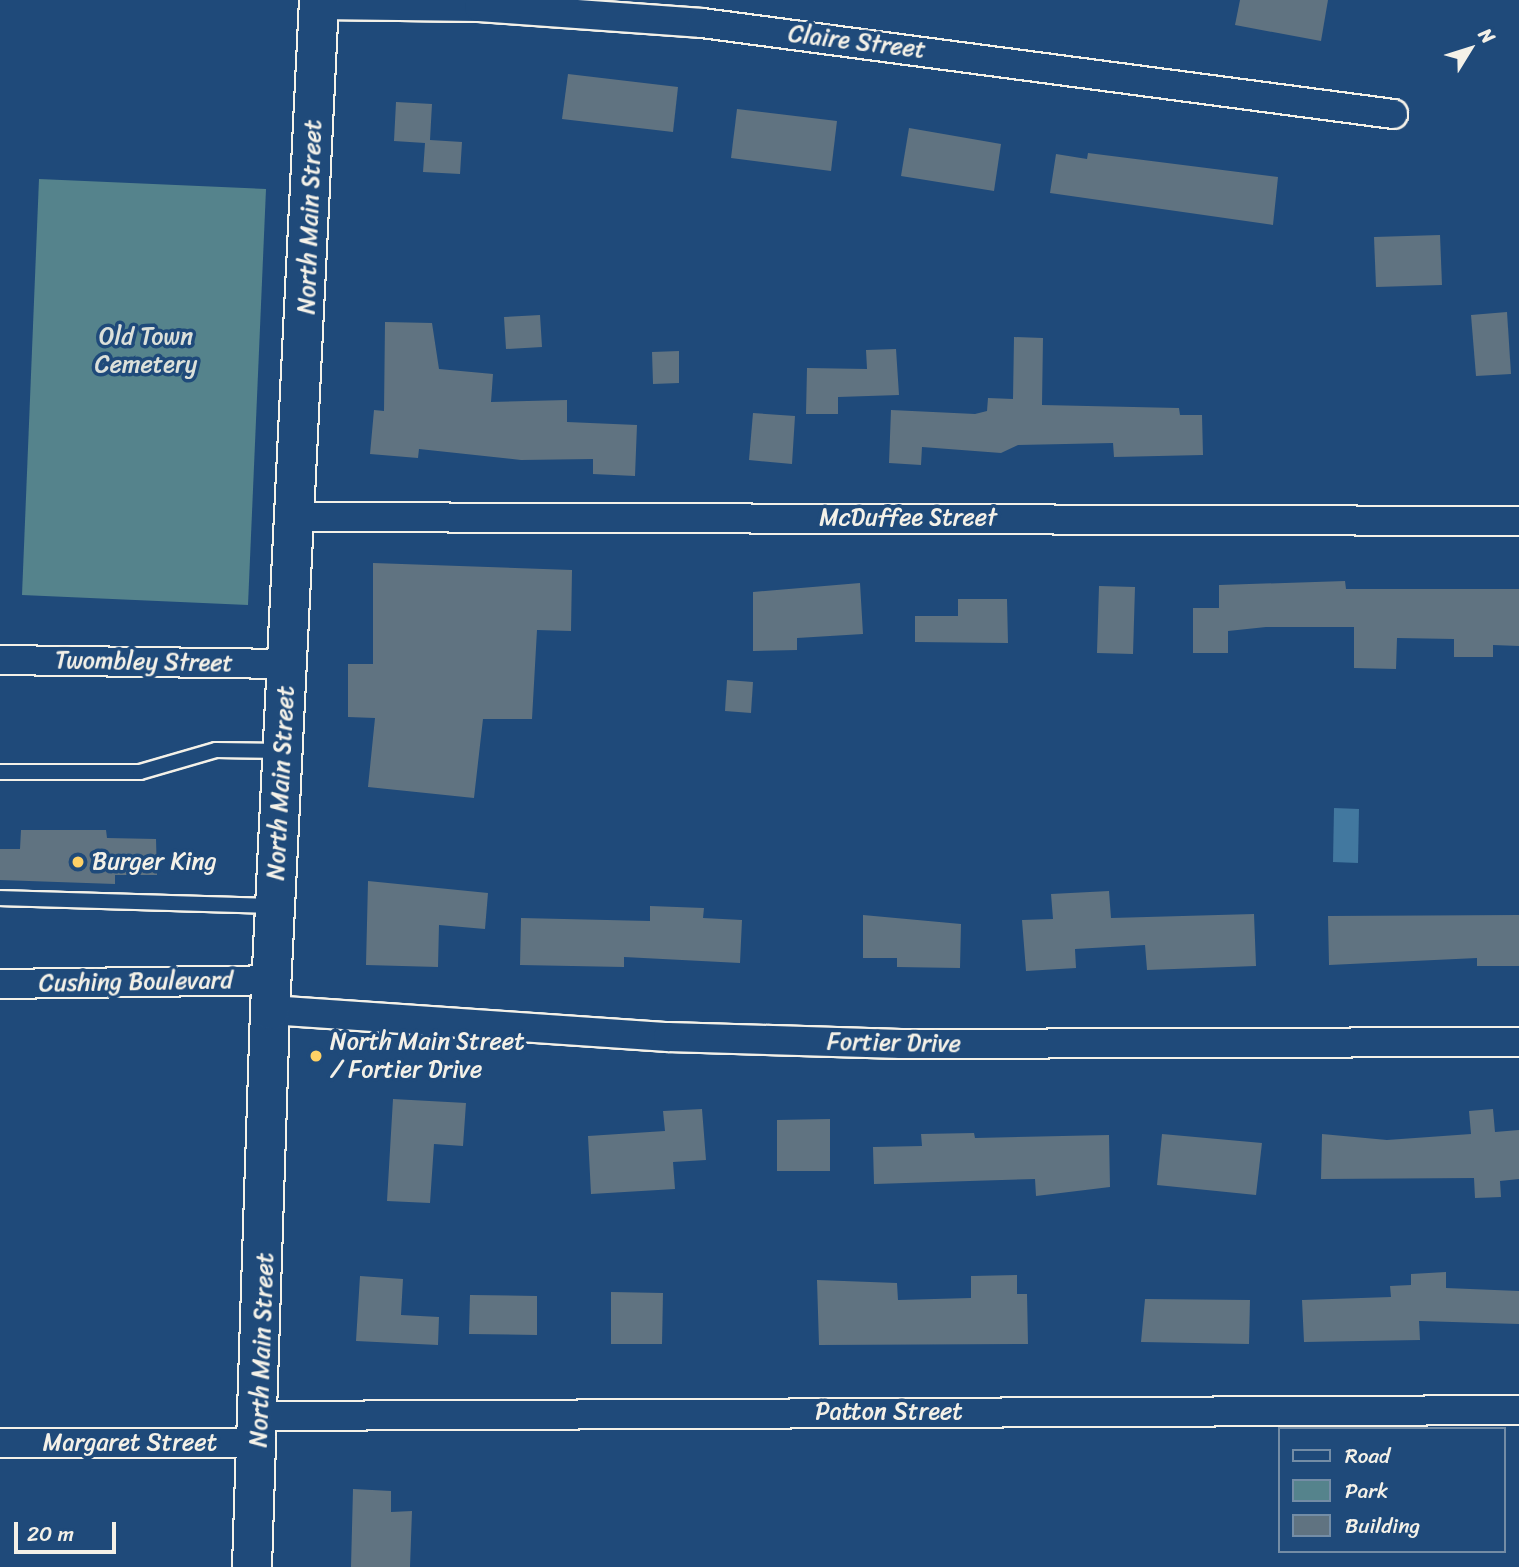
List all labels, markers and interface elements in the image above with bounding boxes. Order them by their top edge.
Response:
north arrow [1435,14,1505,84]
street label: Claire Street [787,19,927,65]
text: N [1470,20,1504,51]
street label: North Main Street [292,119,328,315]
park label: Old Town Cemetery [95,323,197,379]
street label: McDuffee Street [818,504,998,532]
street label: Twombley Street [54,646,234,678]
street label: North Main Street [262,685,300,881]
place label: Burger King [92,848,217,876]
marker: Burger King [70,854,86,870]
street label: Cushing Boulevard [39,966,233,998]
street label: Fortier Drive [827,1027,961,1059]
place label: North Main Street / Fortier Drive [330,1028,525,1084]
marker: North Main Street / Fortier Drive [308,1048,324,1064]
street label: North Main Street [244,1252,280,1448]
street label: Patton Street [815,1398,963,1426]
legend [1278,1427,1505,1553]
street label: Margaret Street [43,1429,217,1457]
text: Road [1345,1437,1390,1475]
text: Park [1345,1472,1388,1510]
text: Building [1345,1507,1420,1545]
scale bar [18,1508,119,1552]
text: 20 m [27,1515,74,1553]

